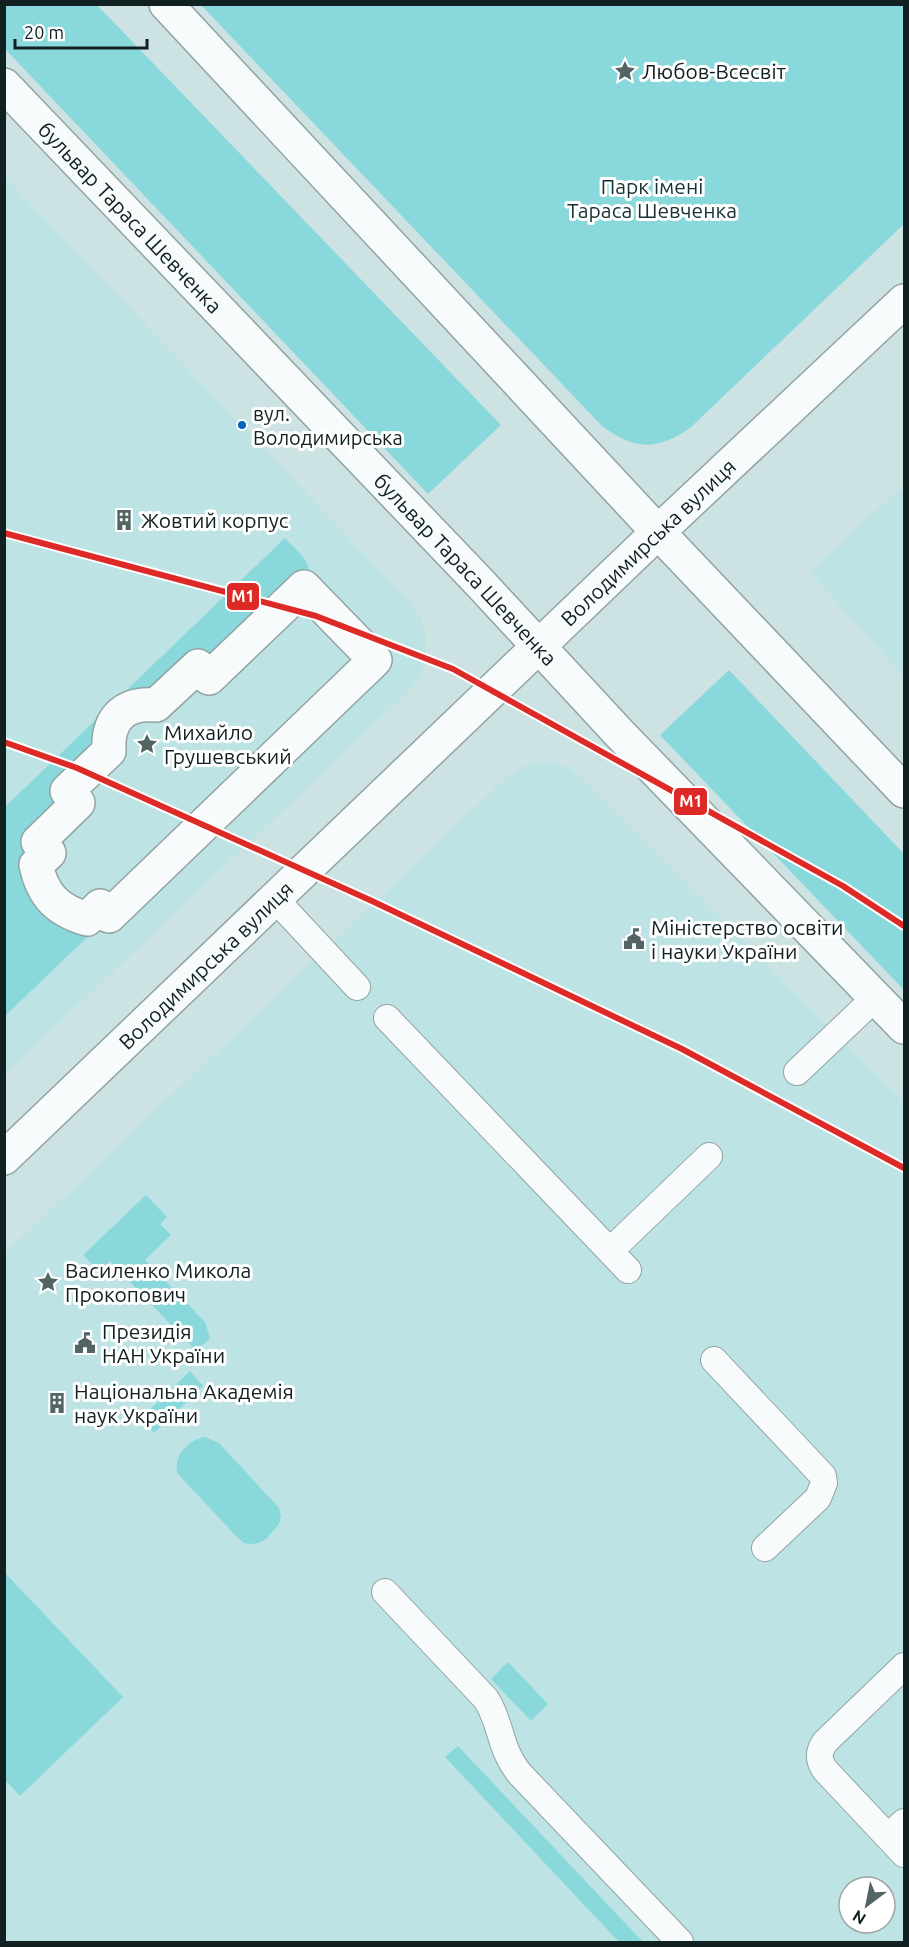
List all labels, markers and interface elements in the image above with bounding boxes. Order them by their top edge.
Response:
scale bar [15,12,147,50]
text: 20 m [24,22,64,42]
place icon: Любов-Всесвіт [613,59,637,83]
place label: Любов-Всесвіт [642,59,787,83]
street label: бульвар Тараса Шевченка [34,117,227,318]
park label: Парк імені Тараса Шевченка [567,174,737,222]
place label: вул. Володимирська [253,402,403,449]
marker: вул. Володимирська [236,419,248,431]
street label: Володимирська вулиця [556,454,740,631]
street label: бульвар Тараса Шевченка [369,468,562,670]
building icon: Жовтий корпус [112,508,136,532]
place label: Жовтий корпус [141,508,289,532]
line badge: M1 [226,582,260,611]
text: M1 [231,587,255,605]
place label: Михайло Грушевський [164,720,292,768]
place icon: Михайло Грушевський [135,732,159,756]
line badge: M1 [673,787,708,816]
text: M1 [679,792,703,810]
street label: Володимирська вулиця [114,876,298,1054]
place label: Міністерство освіти і науки України [651,915,844,963]
public building icon: Міністерство освіти і науки України [622,927,646,951]
place label: Василенко Микола Прокопович [65,1258,251,1306]
place icon: Василенко Микола Прокопович [36,1270,60,1294]
place label: Президія НАН України [102,1319,225,1367]
public building icon: Президія НАН України [73,1331,97,1355]
place label: Національна Академія наук України [74,1379,294,1427]
building icon: Національна Академія наук України [45,1391,69,1415]
north arrow [837,1875,897,1935]
text: N [849,1907,869,1929]

